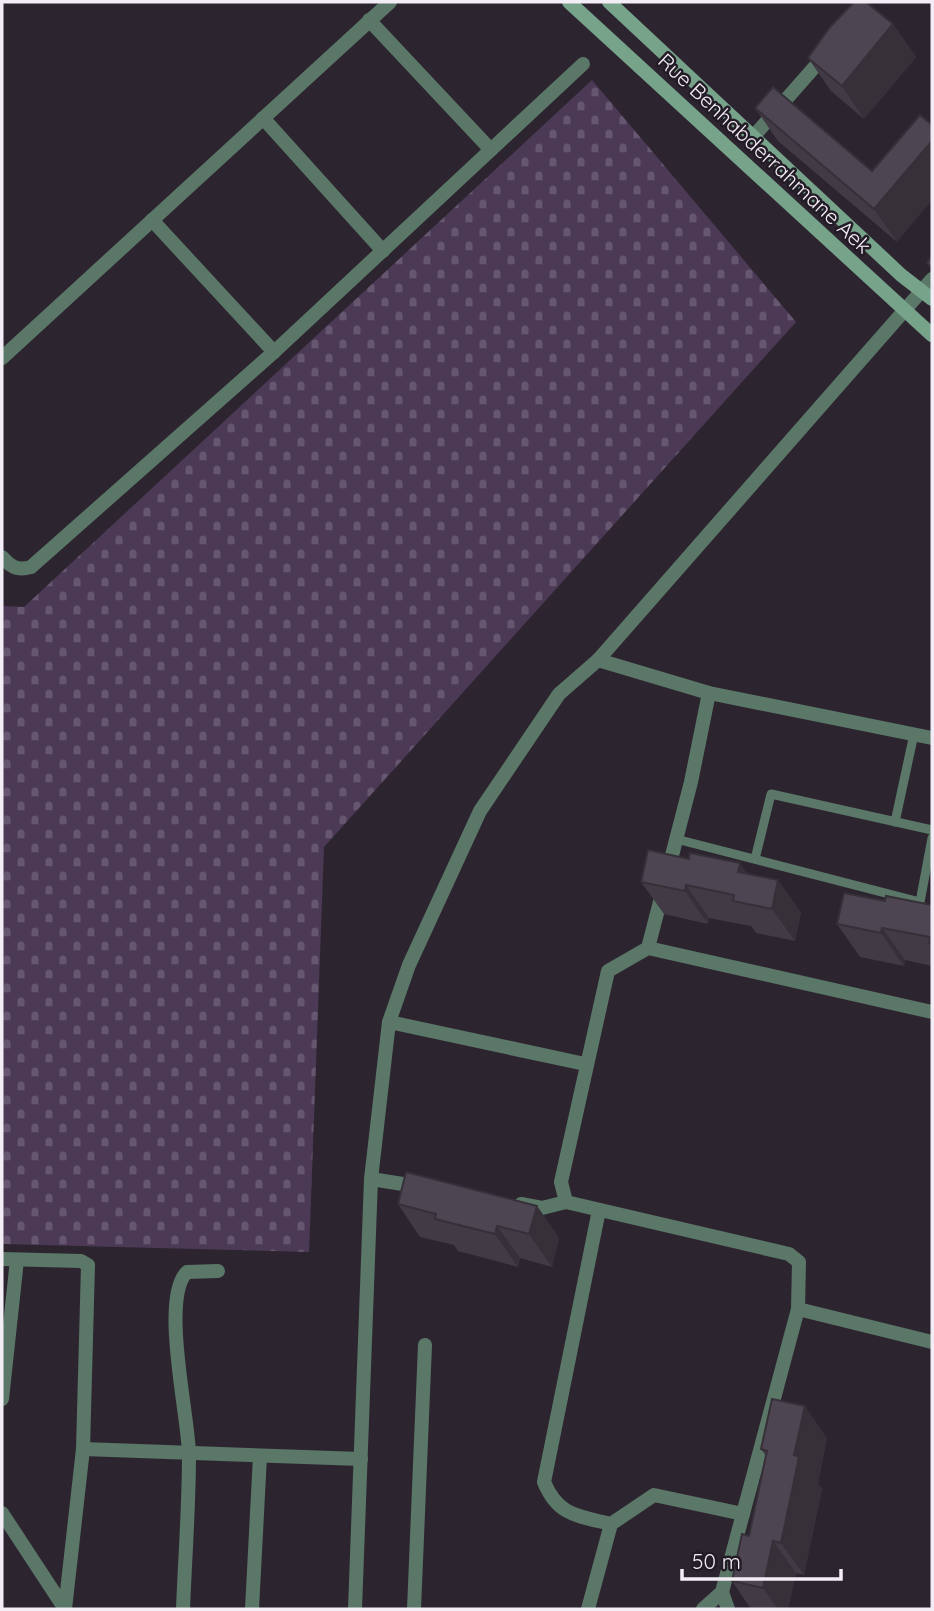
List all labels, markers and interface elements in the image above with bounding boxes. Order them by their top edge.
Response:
street label: Rue Benhabderrahmane Aek [653,47,877,259]
scale bar [682,1538,841,1582]
text: 50 m [692,1548,741,1574]

